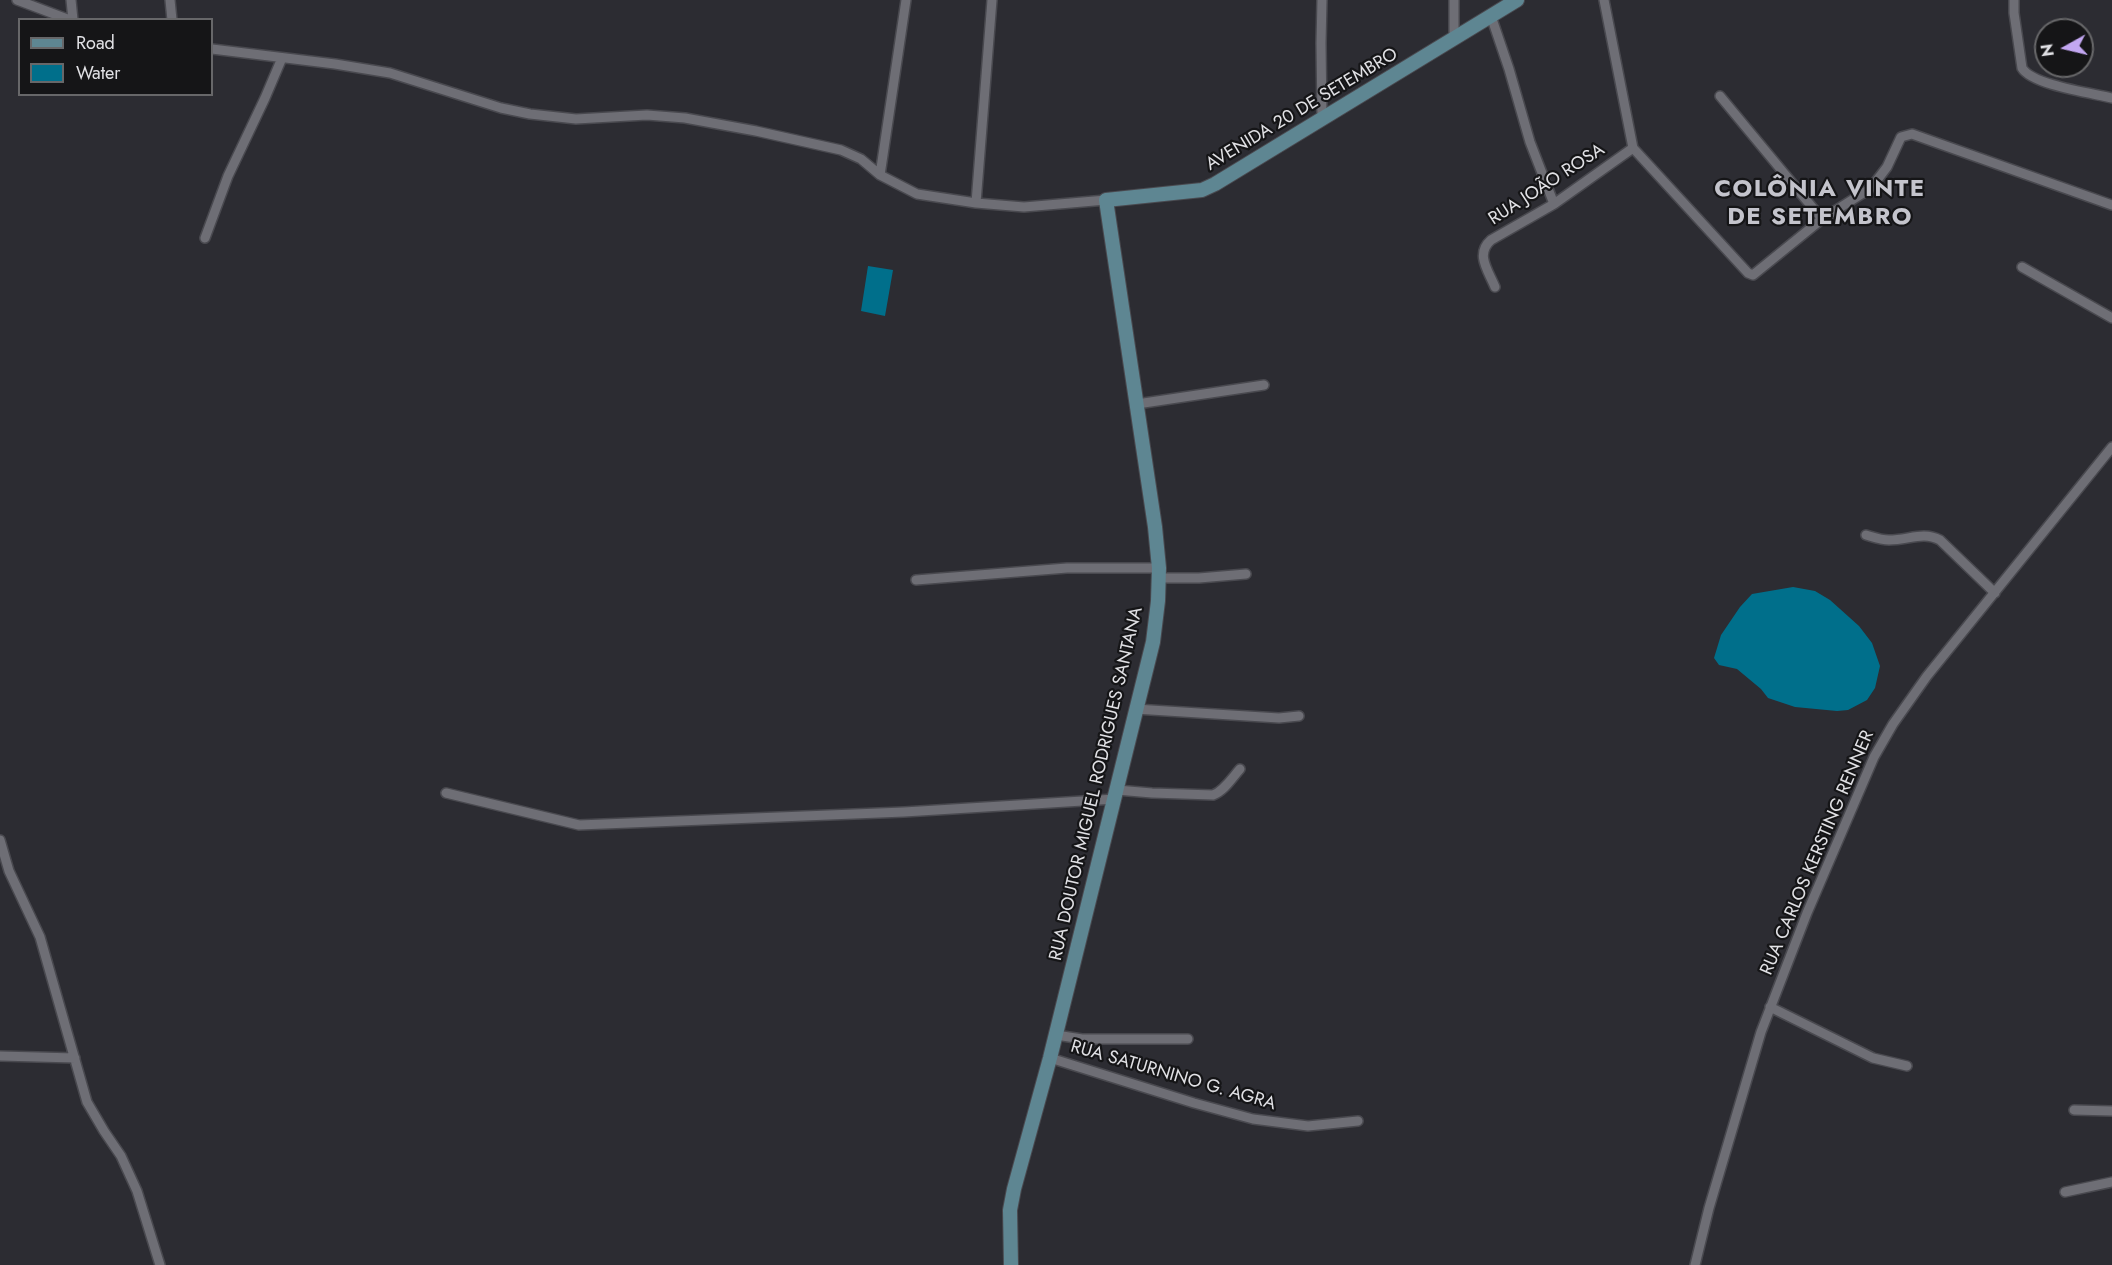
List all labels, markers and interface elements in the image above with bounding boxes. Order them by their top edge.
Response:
legend [18,18,213,96]
north arrow [2034,18,2094,78]
text: Road [76,30,115,56]
text: N [2035,42,2060,58]
street label: AVENIDA 20 DE SETEMBRO [1202,44,1402,176]
text: Water [76,60,120,86]
street label: RUA JOÃO ROSA [1485,140,1609,230]
district label: COLÔNIA VINTE DE SETEMBRO [1714,176,1926,232]
street label: RUA DOUTOR MIGUEL RODRIGUES SANTANA [1046,605,1148,963]
street label: RUA CARLOS KERSTING RENNER [1757,727,1879,979]
street label: RUA SATURNINO G. AGRA [1068,1036,1278,1116]

